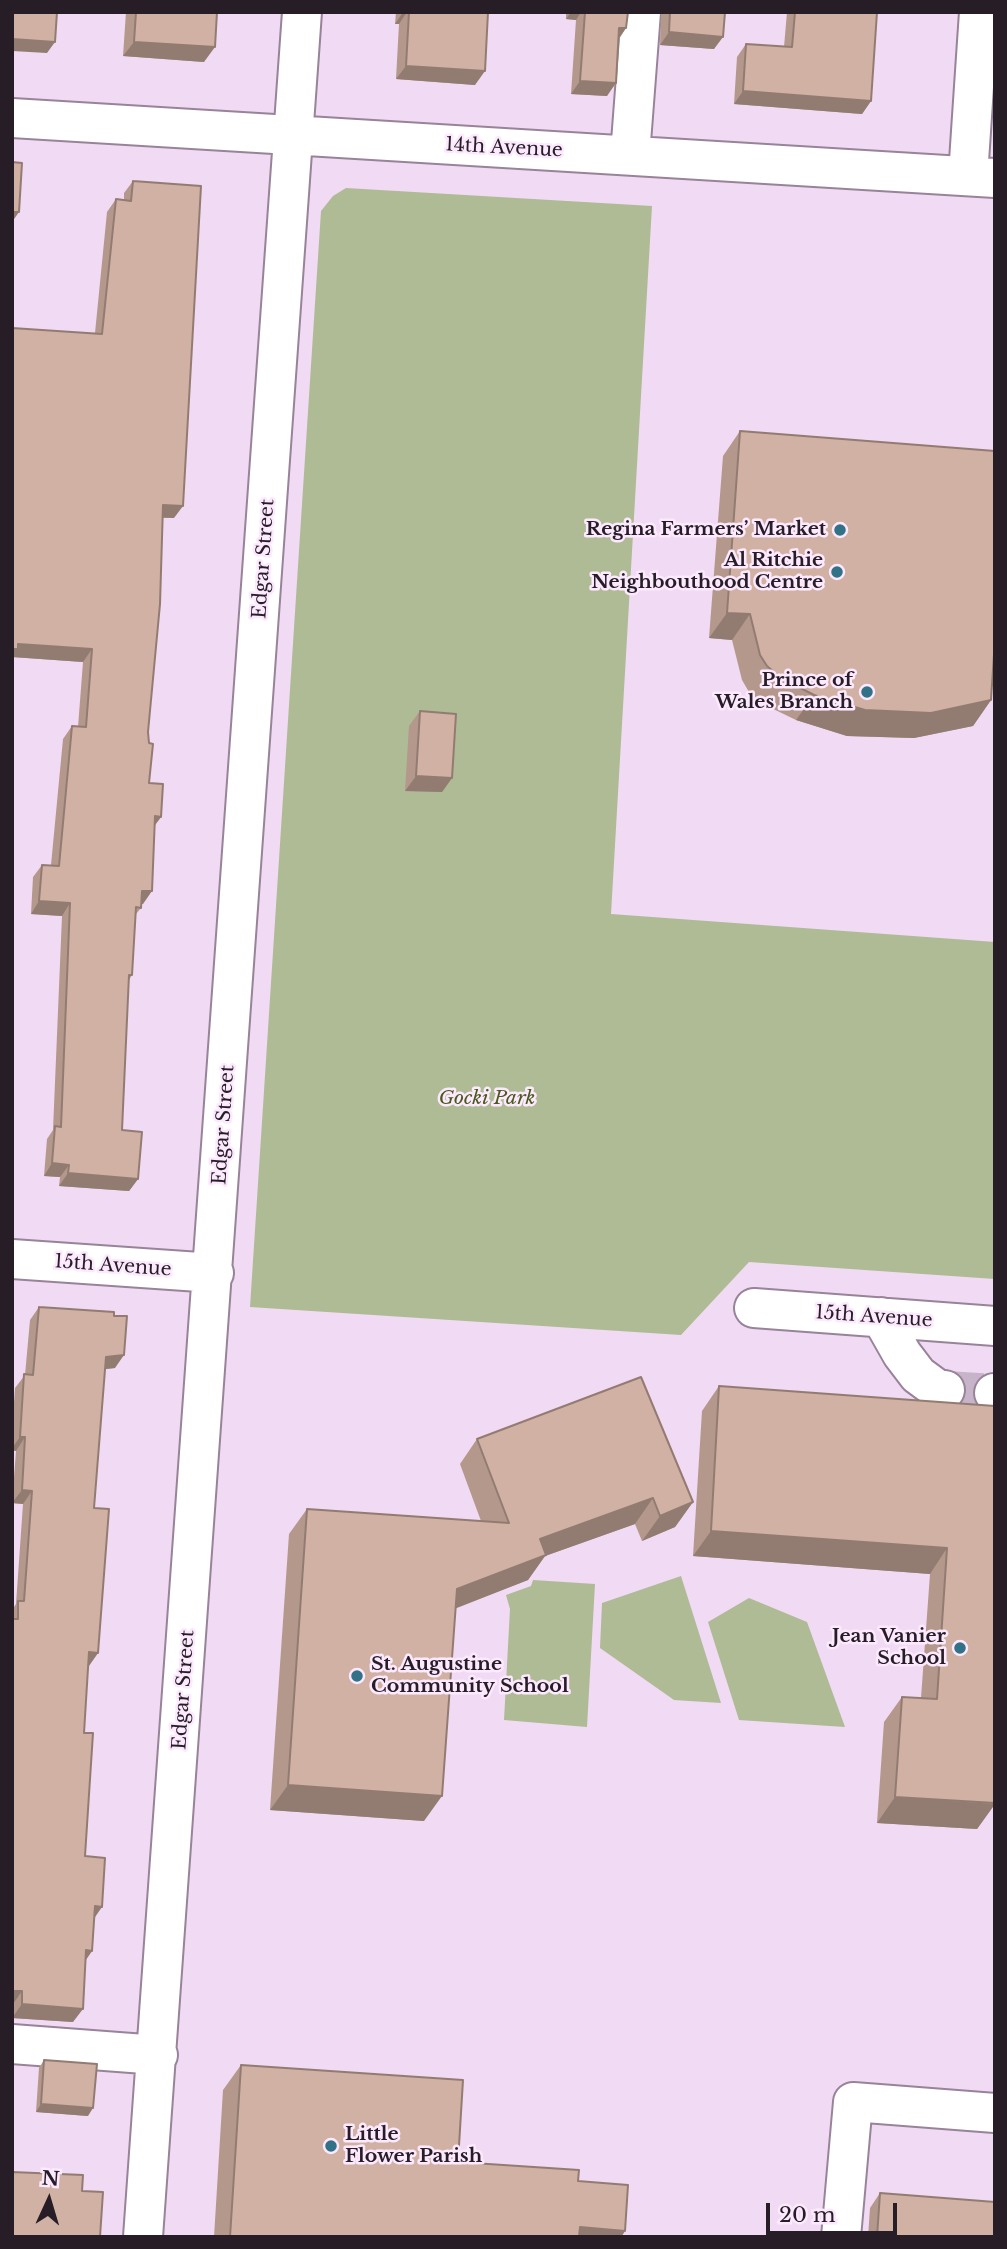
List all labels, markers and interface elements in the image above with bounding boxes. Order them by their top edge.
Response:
street label: 14th Avenue [445,134,563,162]
street label: Edgar Street [248,498,280,620]
place label: Regina Farmers’ Market [586,519,826,541]
marker: Regina Farmers’ Market [832,522,848,538]
place label: Al Ritchie Neighbouthood Centre [591,550,823,594]
marker: Al Ritchie Neighbouthood Centre [829,564,845,580]
place label: Prince of Wales Branch [715,670,853,714]
marker: Prince of Wales Branch [859,684,875,700]
street label: Edgar Street [208,1064,240,1186]
park label: Gocki Park [439,1088,535,1110]
street label: 15th Avenue [54,1251,172,1281]
street label: 15th Avenue [815,1302,933,1332]
place label: Jean Vanier School [832,1626,946,1670]
street label: Edgar Street [168,1629,200,1751]
marker: Jean Vanier School [952,1640,968,1656]
place label: St. Augustine Community School [371,1654,569,1698]
marker: St. Augustine Community School [349,1668,365,1684]
place label: Little Flower Parish [345,2124,482,2168]
marker: Little Flower Parish [323,2138,339,2154]
north arrow [14,2165,84,2235]
text: N [41,2166,60,2191]
scale bar [769,2190,900,2234]
text: 20 m [779,2202,836,2228]

